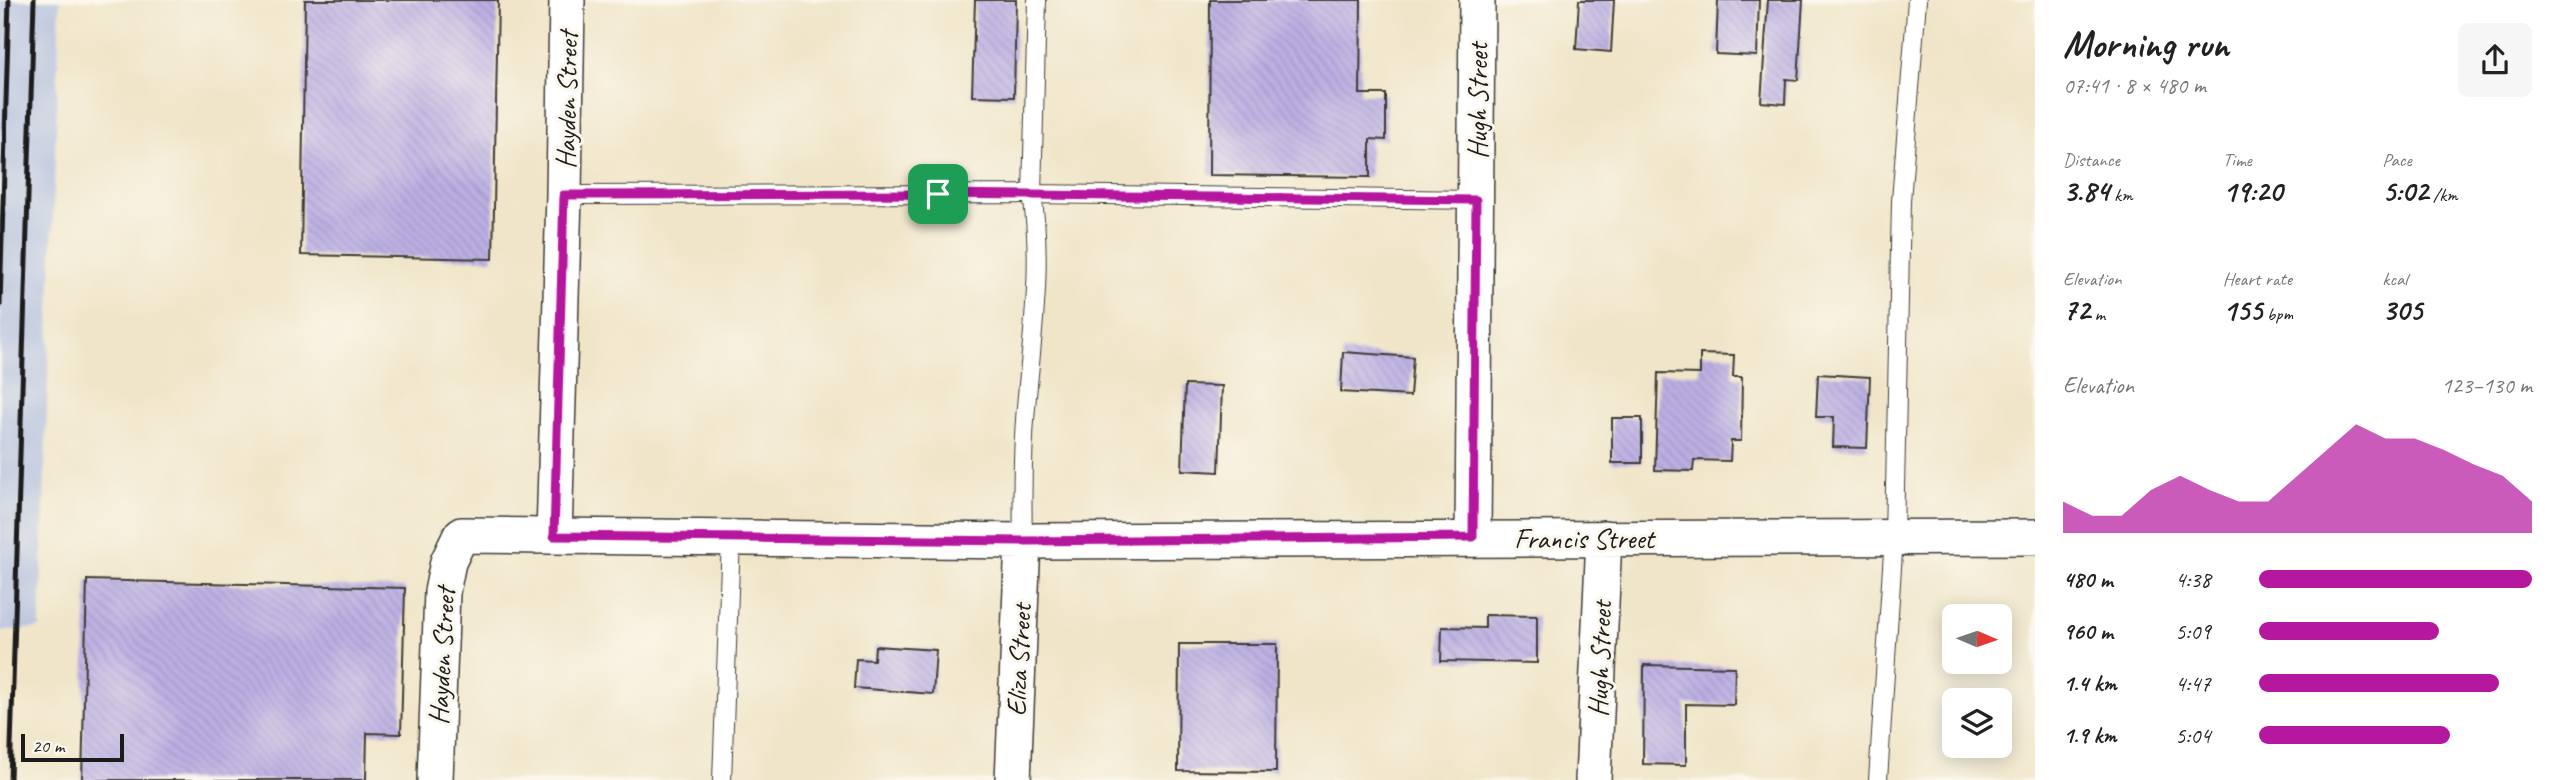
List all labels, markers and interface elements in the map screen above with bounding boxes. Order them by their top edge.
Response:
text: Morning run [2063,21,2229,68]
button: share [2458,23,2532,97]
street label: Hayden Street [548,27,585,169]
street label: Hugh Street [1460,40,1495,159]
text: 07:41 · 8 × 480 m [2063,71,2206,100]
text: Distance [2063,148,2120,172]
text: Time [2223,148,2252,172]
text: Pace [2382,148,2412,172]
pin [908,164,968,224]
text: 3.84 [2063,172,2109,210]
text: 19:20 [2223,172,2282,210]
text: 5:02 [2382,172,2428,210]
icon: arrive [919,175,957,213]
text: km [2109,183,2133,207]
text: /km [2428,183,2458,207]
text: Elevation [2063,267,2121,291]
text: Heart rate [2223,267,2292,291]
text: kcal [2382,267,2407,291]
text: 72 [2063,291,2090,329]
text: 155 [2223,291,2262,329]
text: 305 [2382,291,2422,329]
text: m [2090,302,2105,326]
text: bpm [2262,302,2293,326]
text: Elevation [2063,371,2134,400]
text: 123–130 m [2441,371,2532,400]
street label: Francis Street [1514,521,1657,556]
text: 480 m [2063,565,2113,594]
text: 4:38 [2175,565,2211,594]
street label: Hayden Street [420,583,463,726]
street label: Hugh Street [1580,598,1619,718]
street label: Eliza Street [998,600,1039,717]
north arrow [1942,604,2012,674]
map controls [1942,604,2012,758]
text: 960 m [2063,617,2113,646]
text: 5:09 [2175,617,2211,646]
text: 1.4 km [2063,669,2117,698]
text: 4:47 [2175,669,2211,698]
button: layers [1942,688,2012,758]
text: 1.9 km [2063,721,2116,750]
text: 5:04 [2175,721,2211,750]
scale bar [21,731,124,763]
text: 20 m [32,734,64,758]

